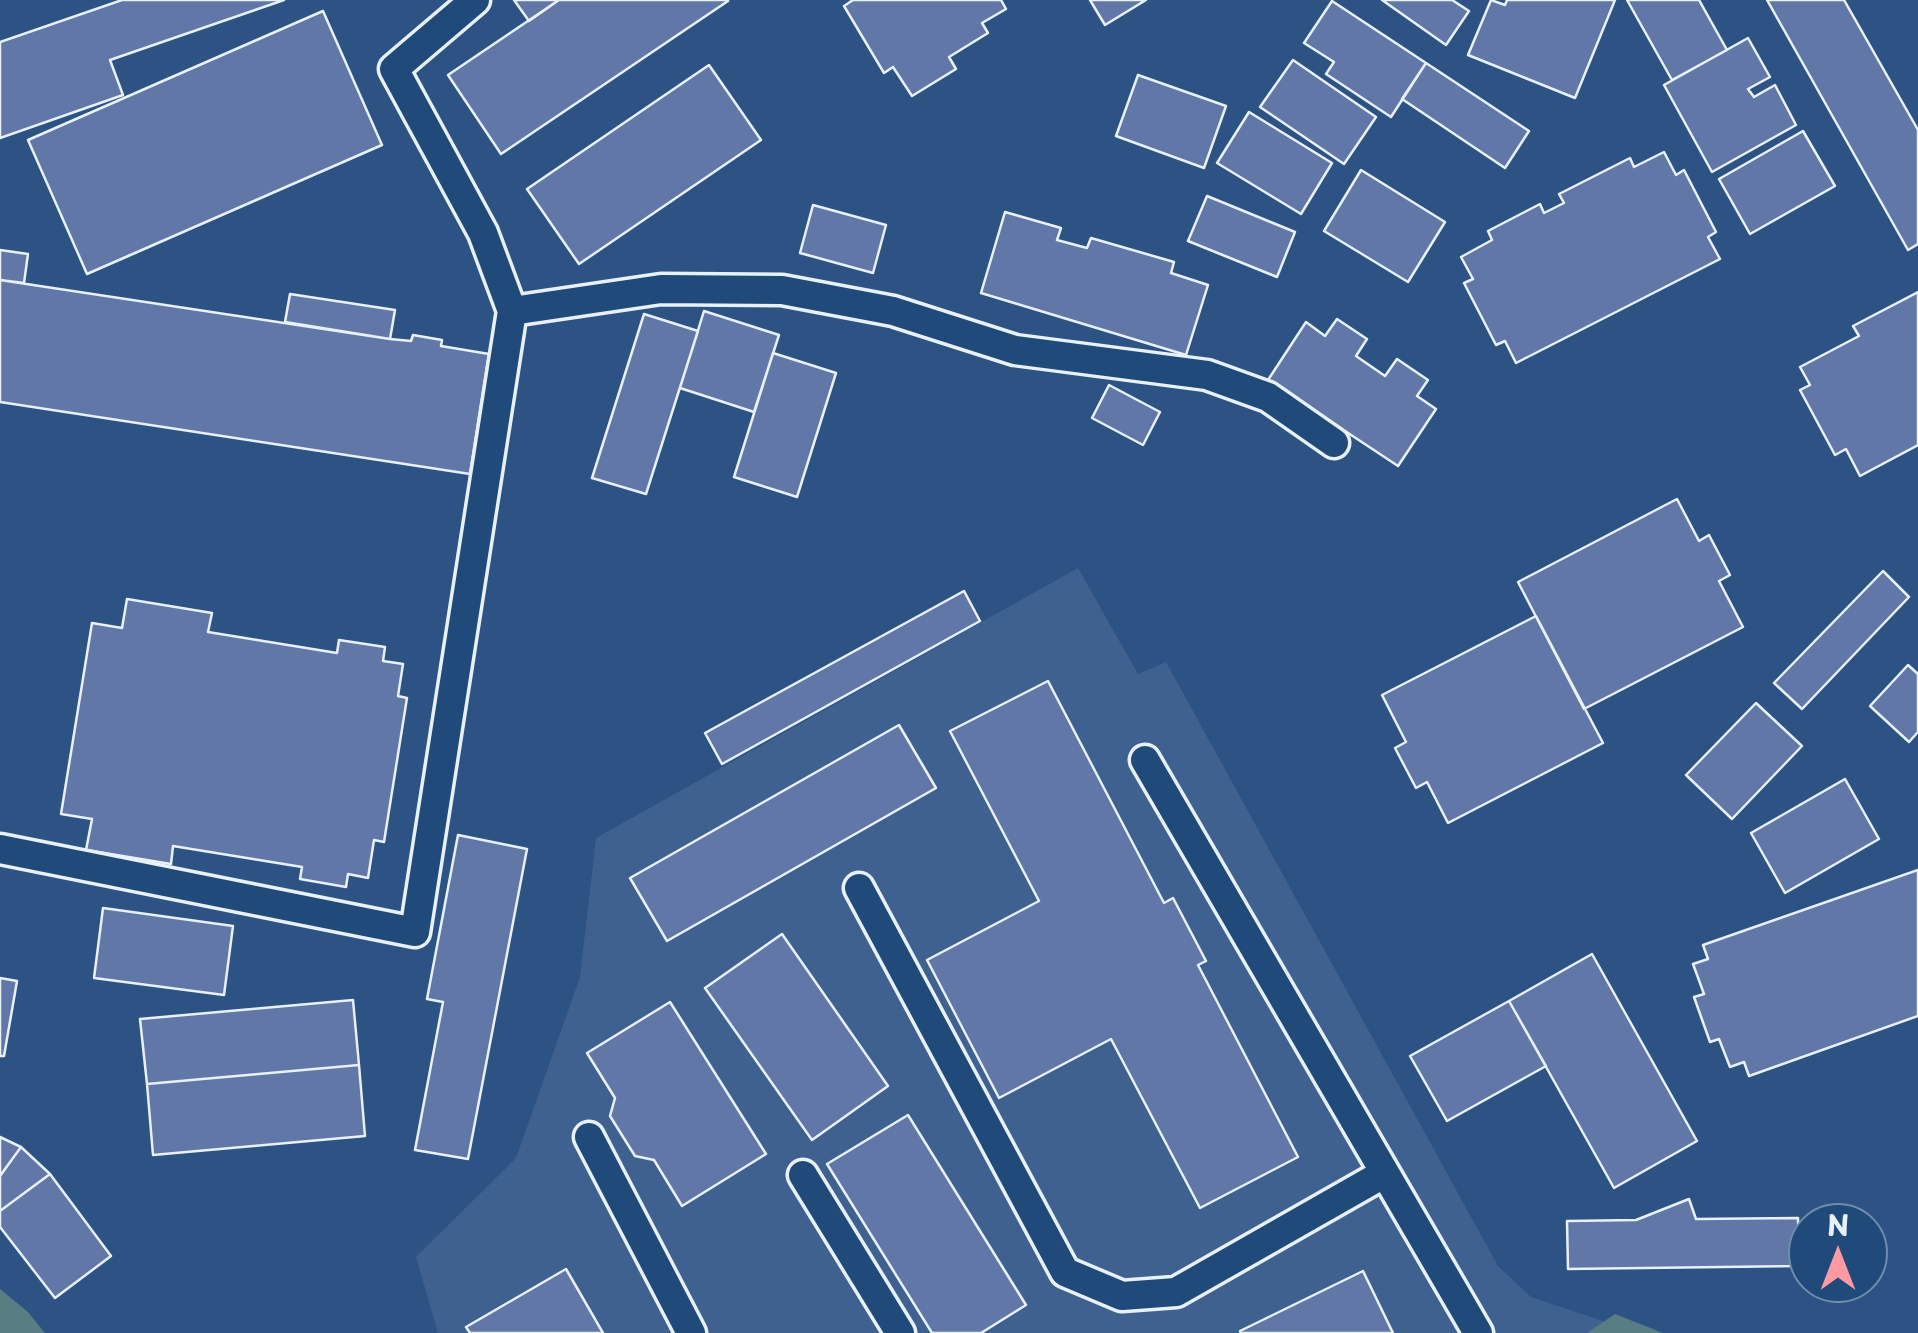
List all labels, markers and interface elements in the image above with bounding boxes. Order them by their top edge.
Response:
north arrow [1788,1203,1888,1303]
text: N [1827,1203,1849,1246]

